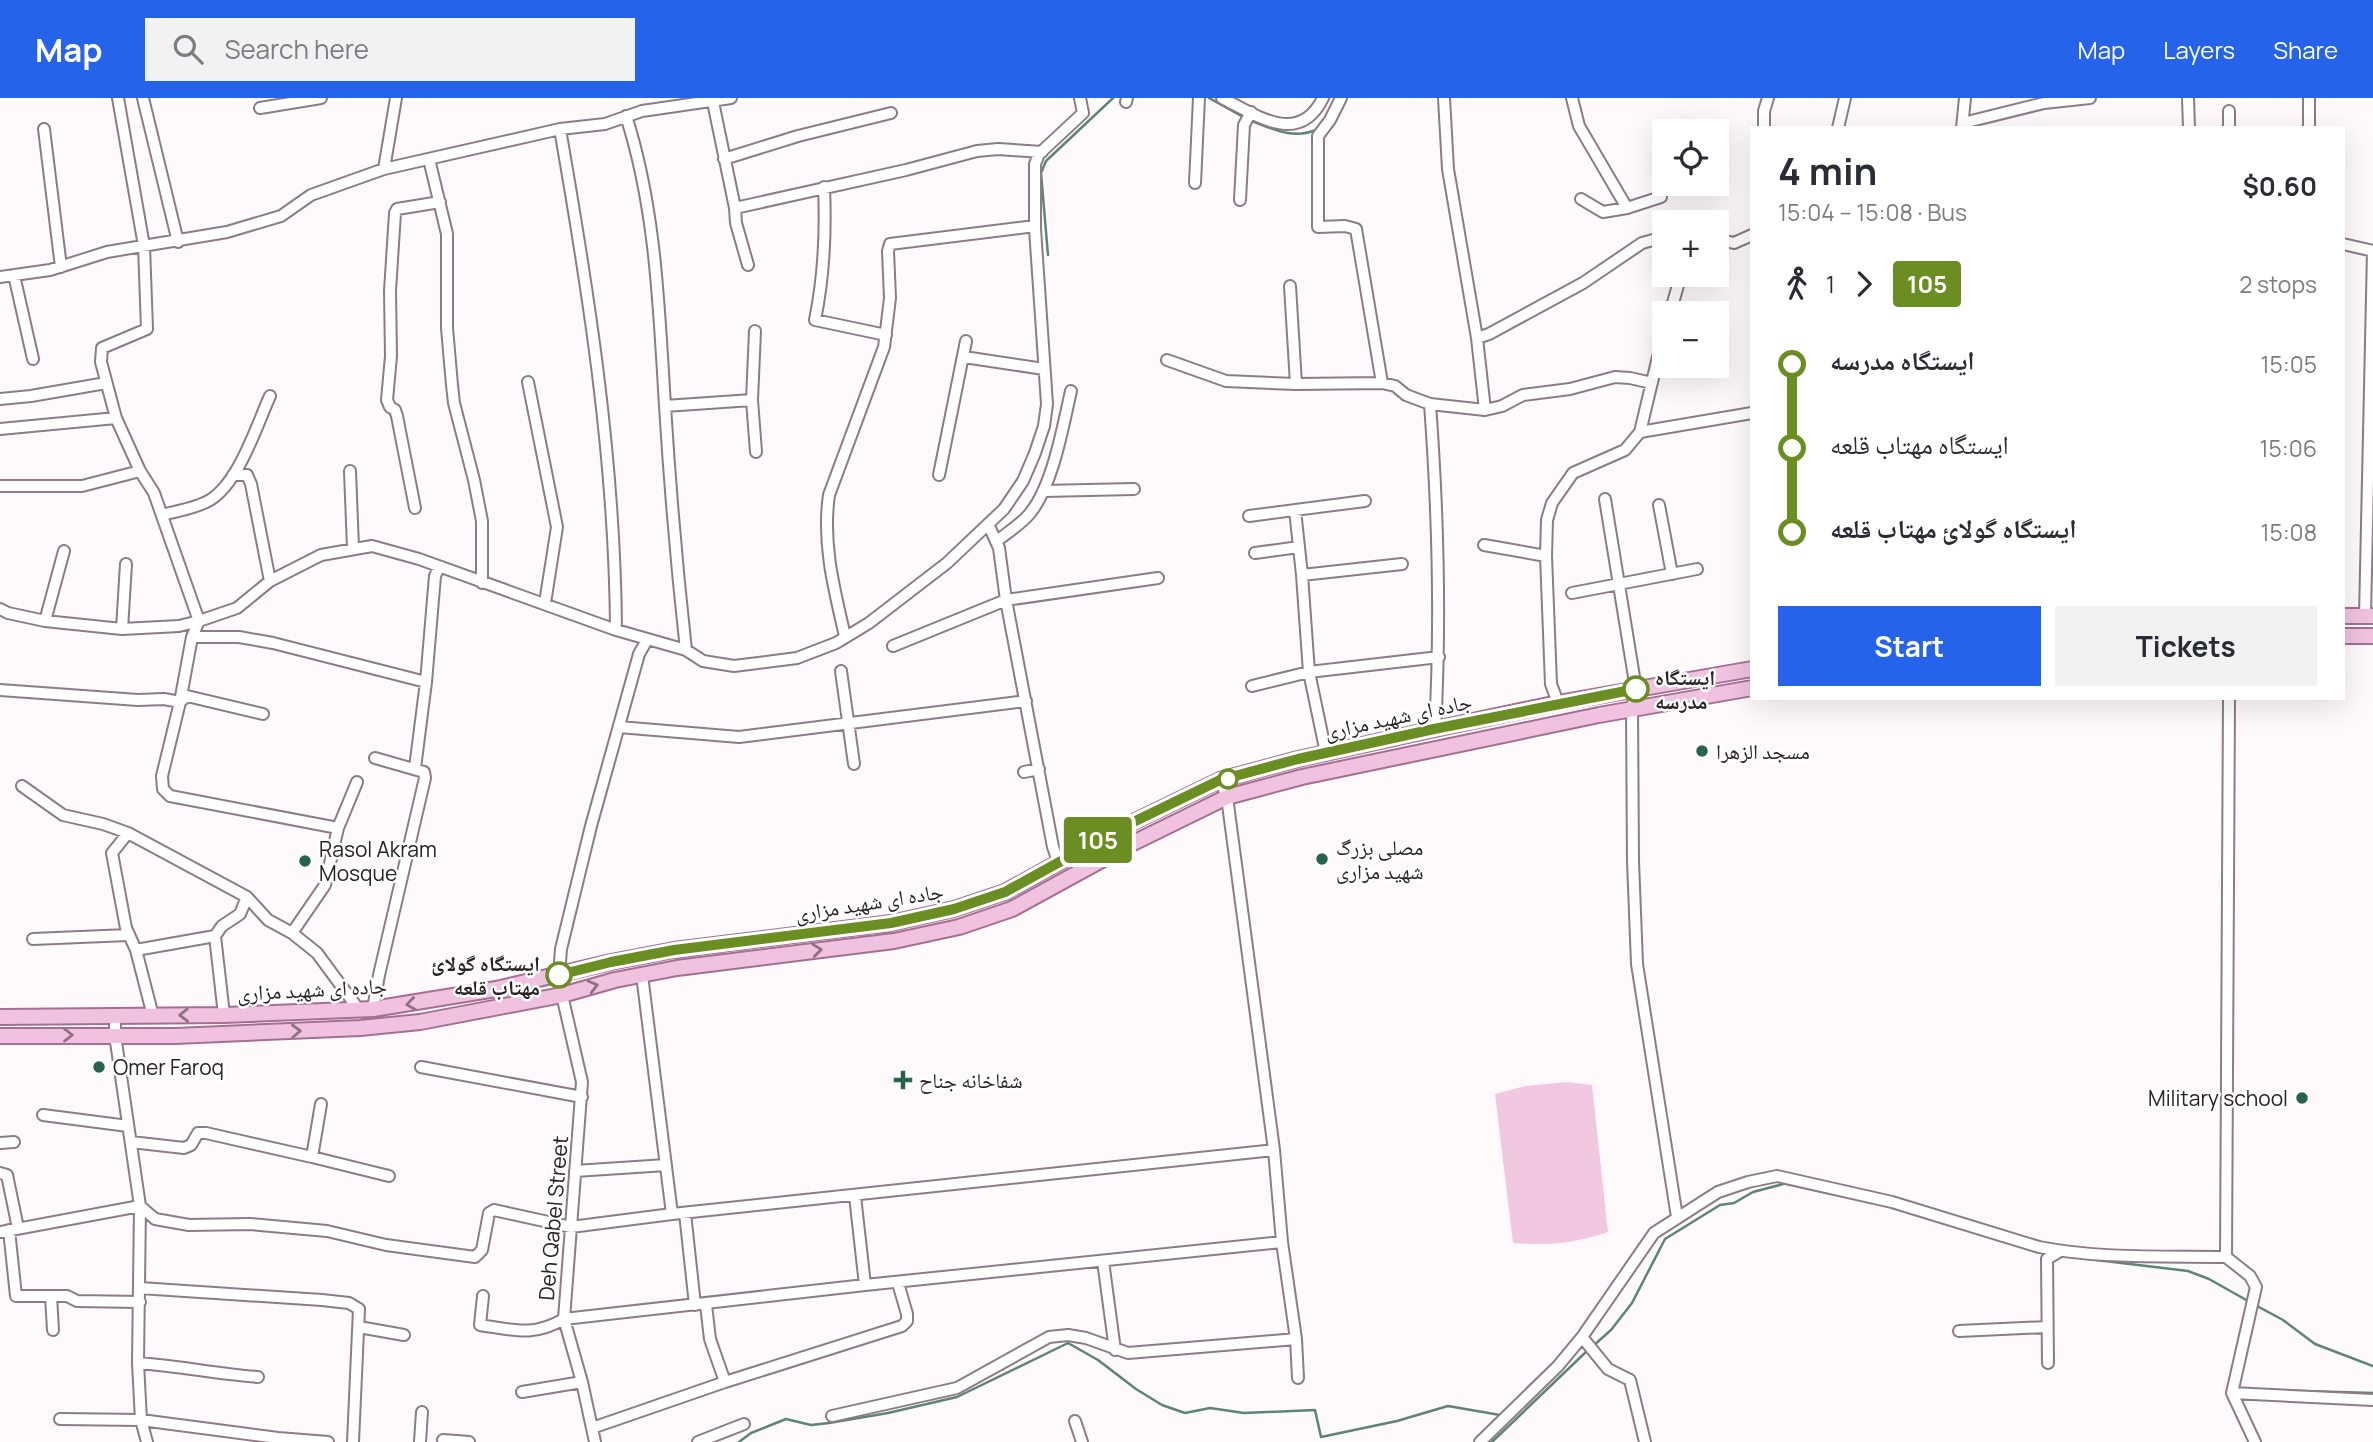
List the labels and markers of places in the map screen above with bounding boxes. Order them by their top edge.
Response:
place label: ایستگاه مدرسه [1655,663,1715,715]
marker: ایستگاه مدرسه [1623,676,1649,702]
place label: مسجد الزهرا [1716,737,1810,765]
marker: مسجد الزهرا [1694,743,1710,759]
unlabelled marker [1218,769,1238,789]
place label: مصلی بزرگ شهید مزاری [1336,833,1424,885]
place label: Rasol Akram Mosque [319,835,437,887]
marker: مصلی بزرگ شهید مزاری [1314,851,1330,867]
marker: Rasol Akram Mosque [297,853,313,869]
place label: ایستگاه گولائ مهتاب قلعه [431,949,540,1001]
marker: ایستگاه گولائ مهتاب قلعه [546,962,572,988]
place label: Omer Faroq [113,1053,224,1081]
marker: Omer Faroq [91,1059,107,1075]
place label: شفاخانه جناح [919,1066,1023,1094]
marker: شفاخانه جناح [893,1070,913,1090]
place label: Military school [2148,1084,2288,1112]
marker: Military school [2294,1090,2310,1106]

